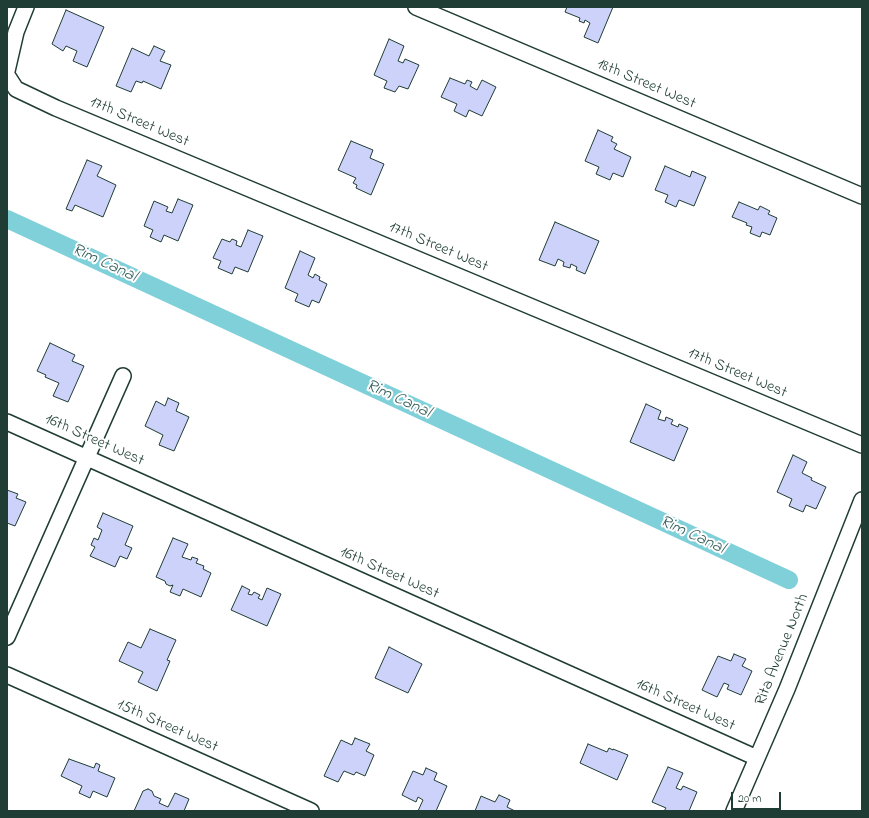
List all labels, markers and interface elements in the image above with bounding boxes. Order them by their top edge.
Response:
street label: 18th Street West [594,56,698,114]
street label: 17th Street West [86,93,192,153]
street label: 17th Street West [385,218,491,278]
water label: Rim Canal [68,240,140,288]
street label: 17th Street West [684,344,790,404]
water label: Rim Canal [362,376,434,424]
street label: 16th Street West [41,411,147,471]
water label: Rim Canal [656,512,728,560]
street label: 16th Street West [336,544,442,604]
street label: Rita Avenue North [752,591,814,709]
street label: 16th Street West [632,676,738,736]
street label: 15th Street West [113,696,221,758]
scale bar [733,784,783,810]
text: 20 m [738,790,761,808]

